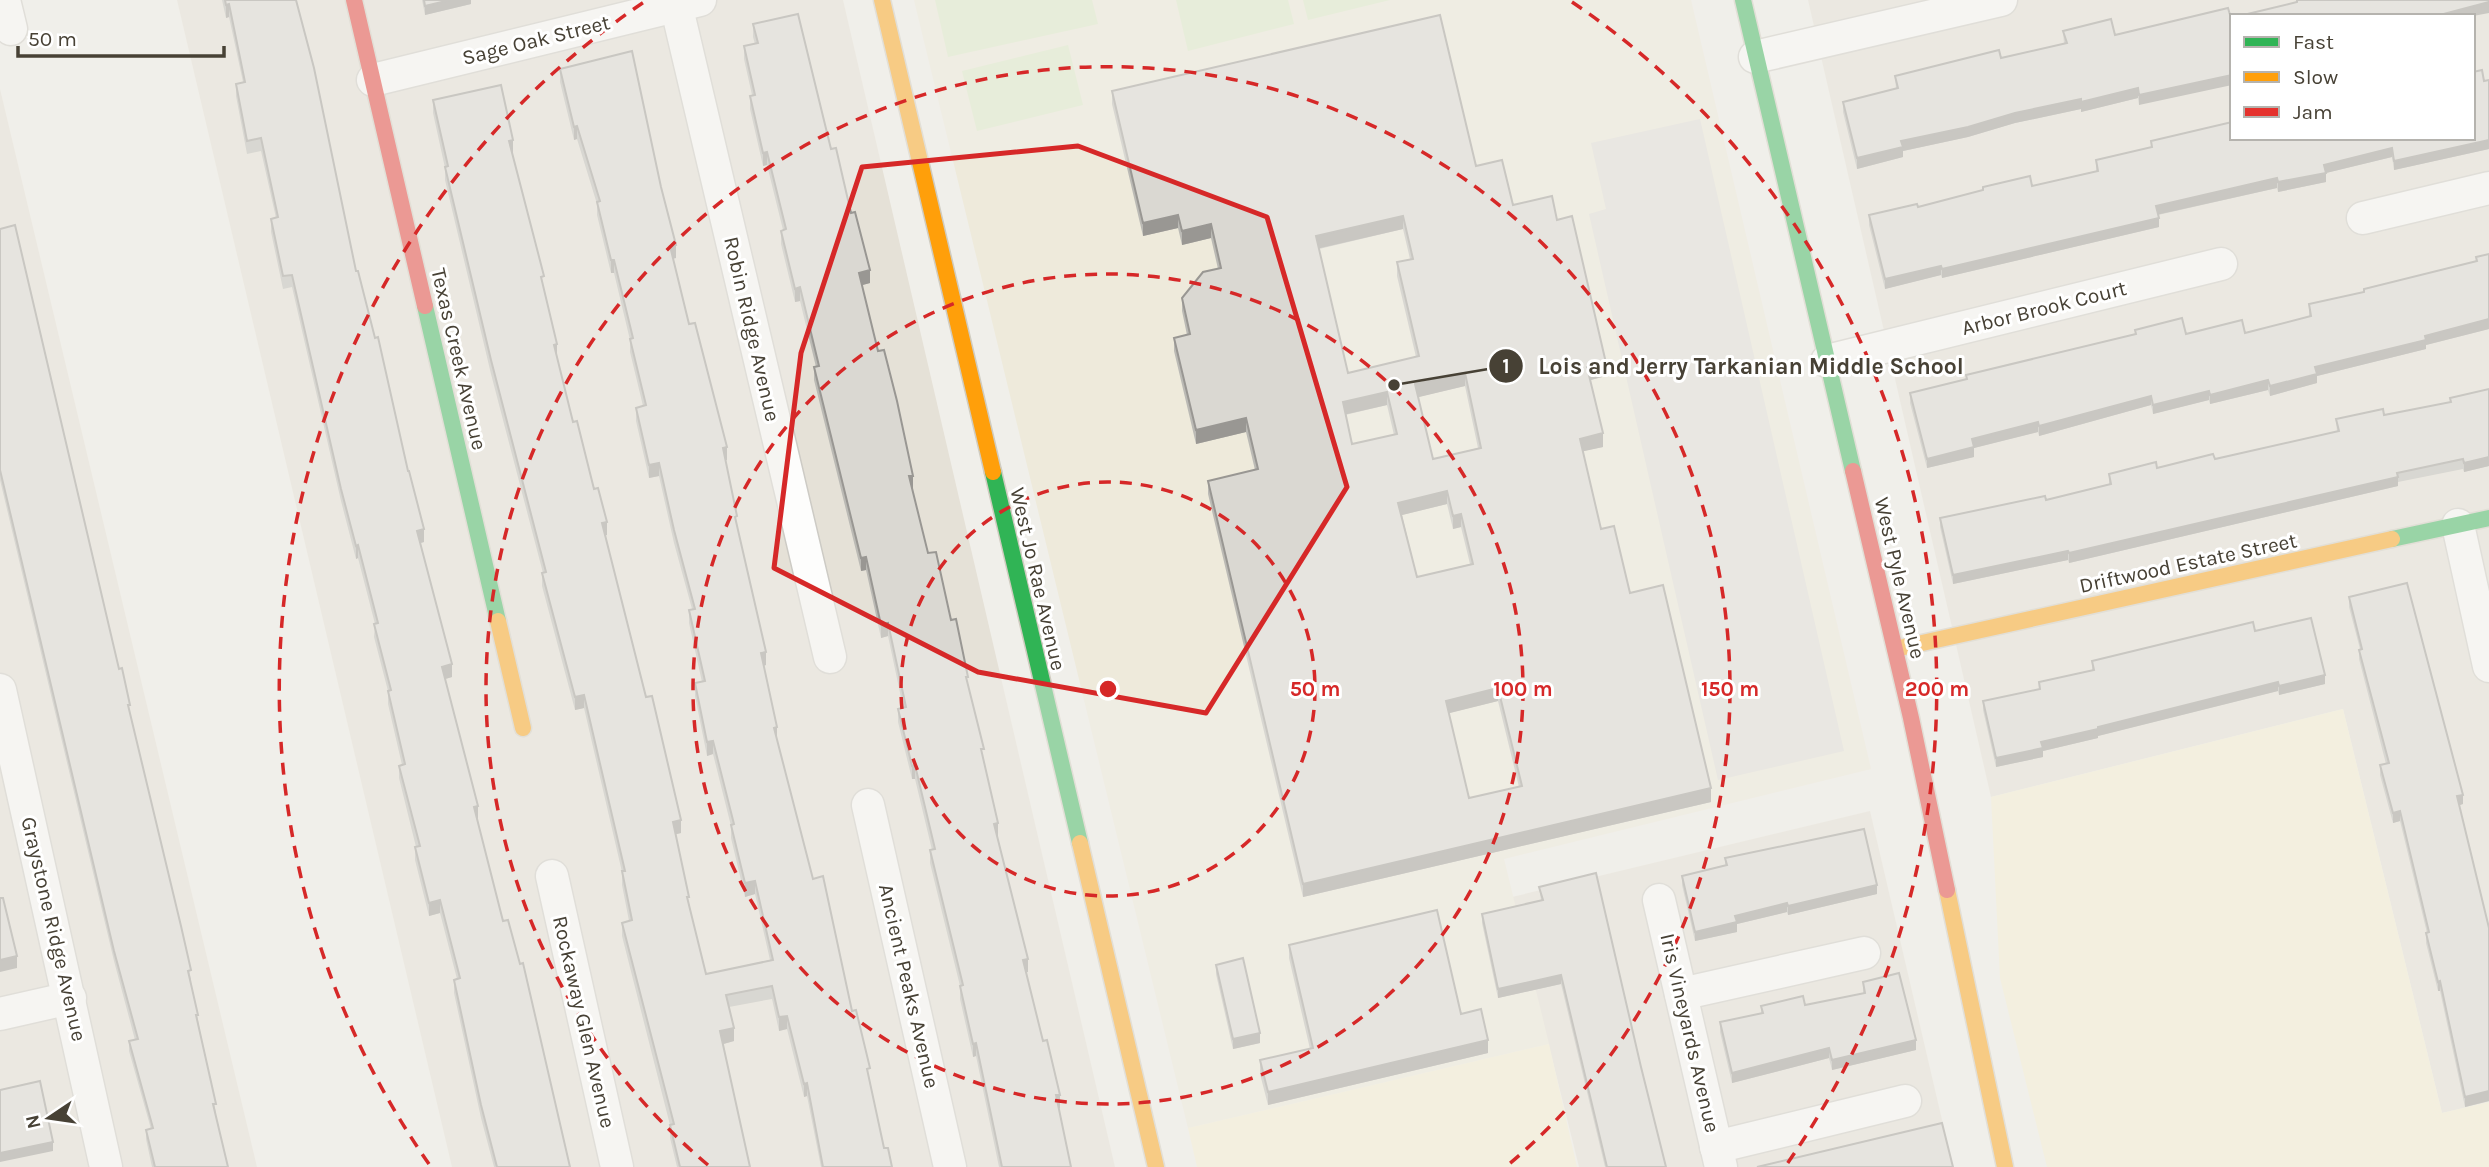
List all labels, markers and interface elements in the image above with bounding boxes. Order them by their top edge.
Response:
street label: Sage Oak Street [460,10,612,70]
scale bar [18,14,224,58]
legend [2230,14,2475,140]
text: 50 m [28,27,77,51]
text: Fast [2293,30,2334,54]
text: Slow [2293,65,2338,89]
text: Jam [2293,100,2333,124]
street label: Robin Ridge Avenue [719,234,785,424]
street label: Texas Creek Avenue [426,266,492,452]
street label: Arbor Brook Court [1959,276,2129,340]
callout: Lois and Jerry Tarkanian Middle School [1489,344,1978,388]
text: Lois and Jerry Tarkanian Middle School [1538,353,1964,380]
text: 1 [1502,354,1510,378]
street label: West Jo Rae Avenue [1005,485,1071,673]
street label: West Pyle Avenue [1870,495,1930,661]
street label: Driftwood Estate Street [2077,528,2299,598]
centre of rings [1096,677,1120,701]
text: 50 m [1290,677,1340,701]
text: 100 m [1493,677,1553,701]
text: 150 m [1701,677,1759,701]
text: 200 m [1905,677,1969,701]
street label: Graystone Ridge Avenue [16,814,92,1044]
street label: Ancient Peaks Avenue [874,881,944,1091]
street label: Rockaway Glen Avenue [548,914,620,1130]
street label: Iris Vineyards Avenue [1655,931,1725,1135]
north arrow [14,1083,84,1153]
text: N [21,1112,46,1131]

